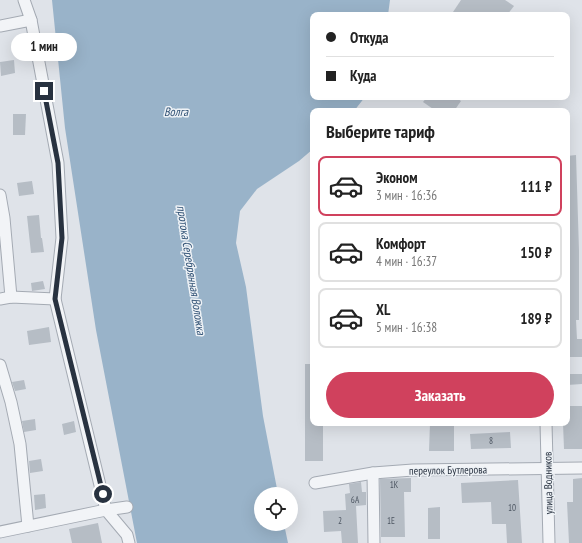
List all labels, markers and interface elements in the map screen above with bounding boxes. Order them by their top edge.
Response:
text: Откуда [350,28,389,47]
callout: 1 мин [11,33,77,61]
text: 1 мин [30,38,58,55]
text: Куда [350,66,377,85]
route end [35,82,53,100]
water label: Волга [164,104,189,119]
text: Выберите тариф [326,120,435,143]
icon: car [328,168,364,204]
text: Эконом [376,168,417,187]
text: 111 ₽ [520,177,552,196]
text: 3 мин · 16:36 [376,187,437,204]
water label: протока Серебрянная Воложка [174,204,209,337]
icon: car [328,234,364,270]
text: Комфорт [376,234,426,253]
text: 150 ₽ [520,243,552,262]
text: 4 мин · 16:37 [376,253,437,270]
icon: car [328,300,364,336]
text: XL [376,300,390,319]
text: 189 ₽ [520,309,552,328]
text: 5 мин · 16:38 [376,319,437,336]
button: Заказать [326,372,554,418]
house number: 8 [489,435,493,446]
street label: улица Водников [540,451,556,514]
street label: переулок Бутлерова [409,462,487,478]
house number: 1К [390,479,399,490]
route start [94,485,112,503]
map controls [254,487,298,531]
button: locate [254,487,298,531]
house number: 6А [351,494,360,505]
house number: 10 [508,502,516,513]
house number: 2 [338,515,342,526]
house number: 1Е [387,515,395,526]

